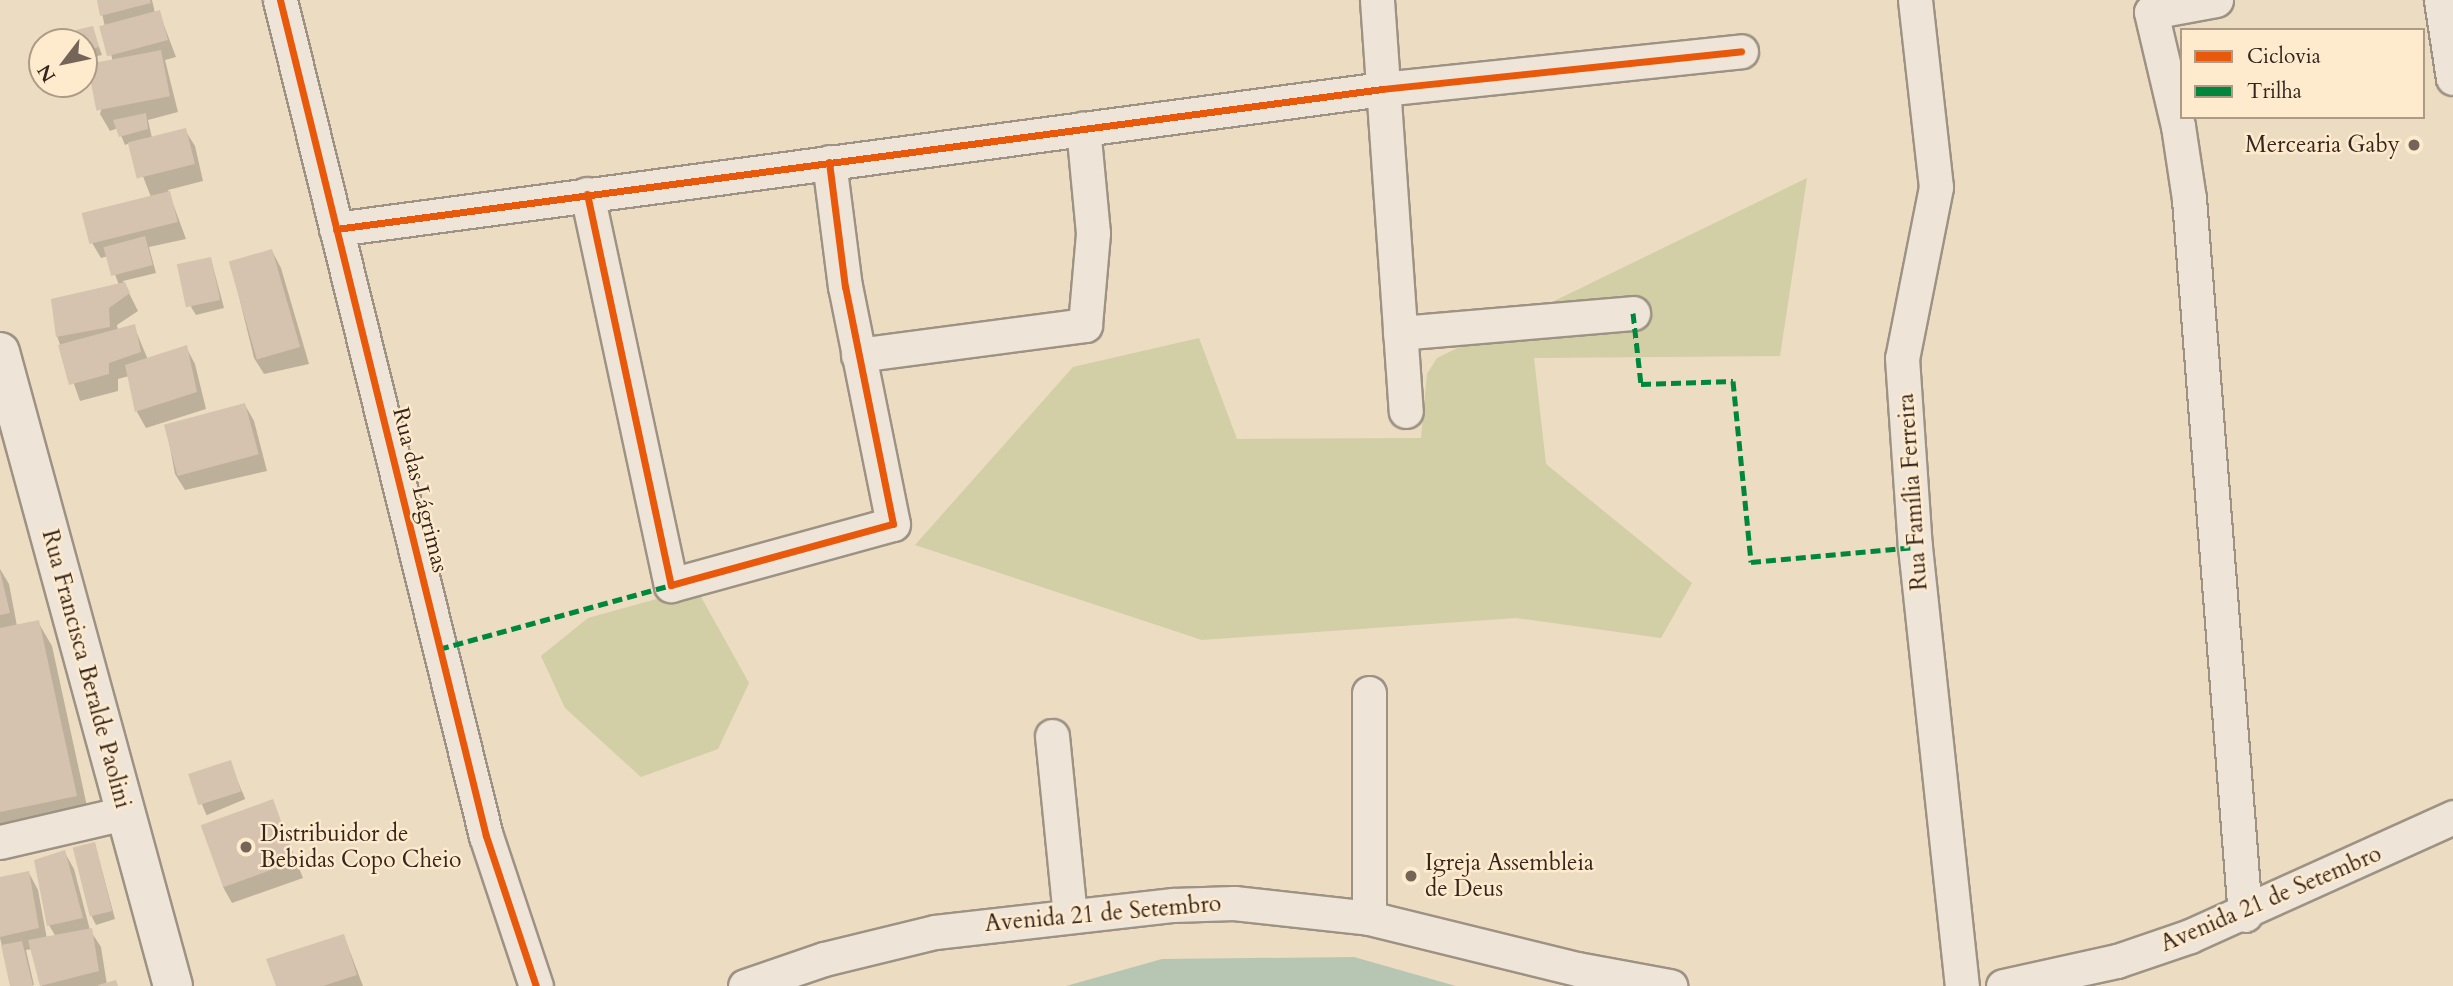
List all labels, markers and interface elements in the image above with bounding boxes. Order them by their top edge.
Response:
north arrow [28,28,98,98]
legend [2180,28,2425,119]
text: Ciclovia [2247,42,2321,71]
text: N [31,59,62,87]
text: Trilha [2247,77,2302,106]
place label: Mercearia Gaby [2245,131,2400,159]
marker: Mercearia Gaby [2406,137,2422,153]
street label: Rua Família Ferreira [1892,392,1934,592]
street label: Rua das Lágrimas [386,404,454,576]
street label: Rua Francisca Beralde Paolini [35,527,137,811]
place label: Distribuidor de Bebidas Copo Cheio [260,820,461,874]
marker: Distribuidor de Bebidas Copo Cheio [238,839,254,855]
street label: Avenida 21 de Setembro [2156,840,2386,958]
place label: Igreja Assembleia de Deus [1425,849,1594,903]
marker: Igreja Assembleia de Deus [1403,868,1419,884]
street label: Avenida 21 de Setembro [984,890,1222,938]

